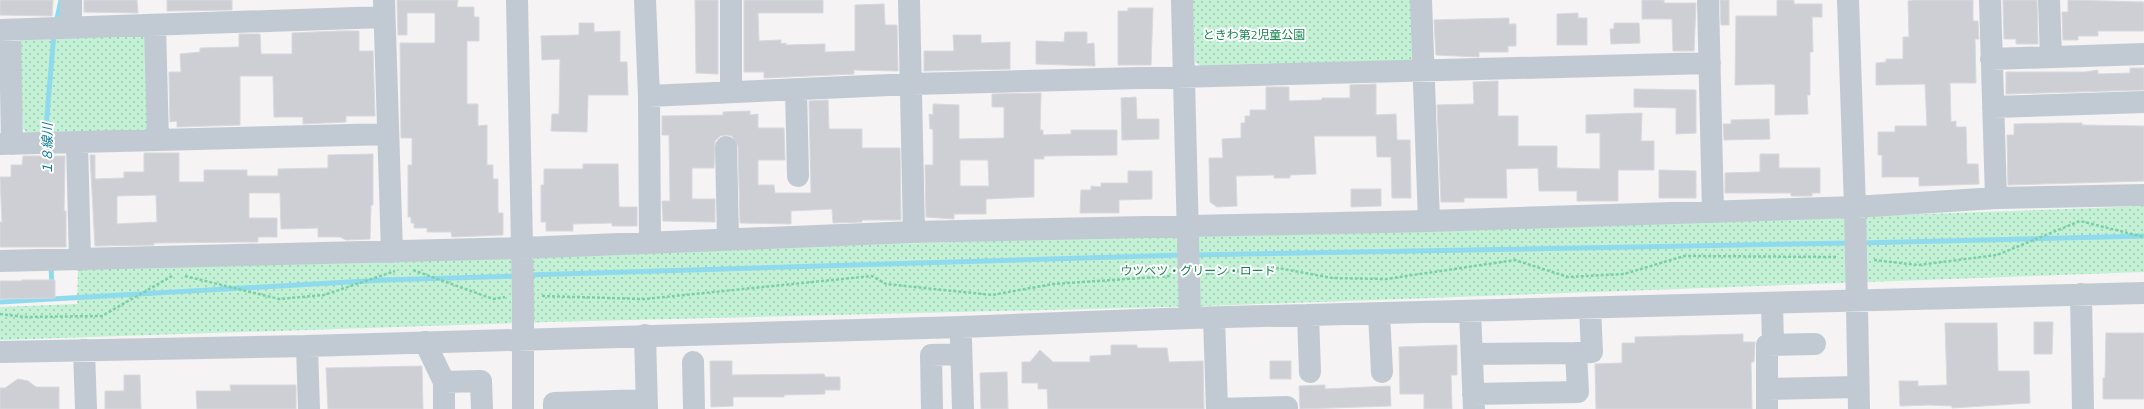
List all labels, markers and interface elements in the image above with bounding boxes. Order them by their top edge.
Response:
park label: ときわ第2児童公園 [1203,25,1305,44]
water label: １８線川 [37,121,57,175]
park label: ウツベツ・グリーン・ロード [1120,261,1276,280]

